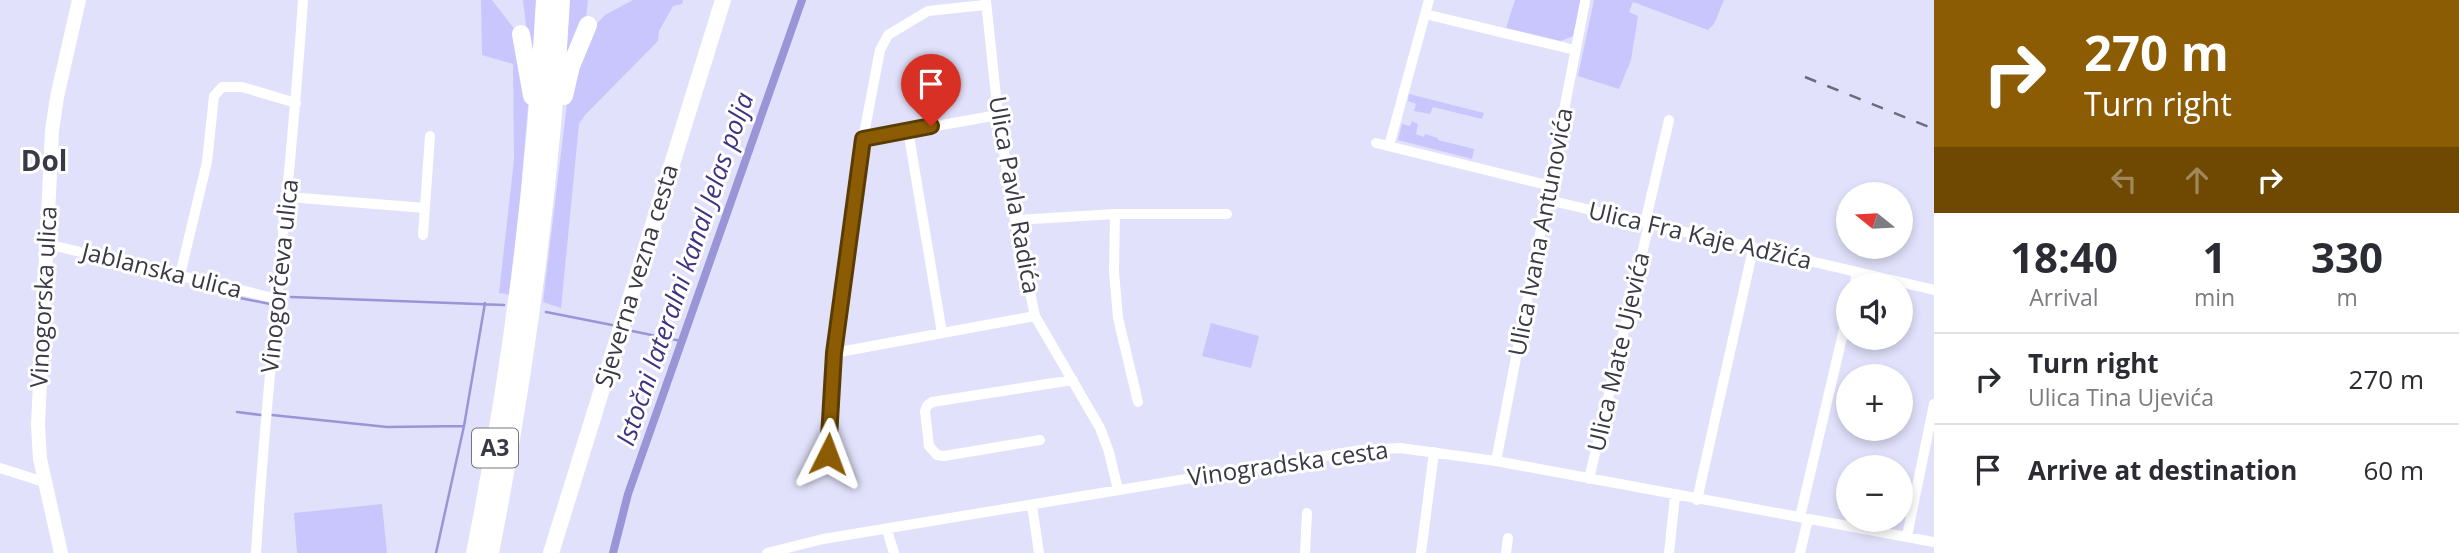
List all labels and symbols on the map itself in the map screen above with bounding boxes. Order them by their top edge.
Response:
pin [901,54,961,126]
water label: Istočni lateralni kanal Jelas polja [607,87,762,450]
street label: Ulica Pavla Radića [982,93,1049,296]
street label: Ulica Ivana Antunovića [1499,105,1580,359]
district label: Dol [21,141,67,179]
street label: Sjeverna vezna cesta [586,160,685,391]
street label: Vinogorčeva ulica [252,177,305,375]
north arrow [1836,182,1913,259]
street label: Ulica Fra Kaje Adžića [1585,193,1815,276]
street label: Vinogorska ulica [21,205,64,389]
street label: Jablanska ulica [77,233,246,305]
street label: Ulica Mate Ujevića [1579,249,1657,455]
position arrow [791,417,865,491]
road number: A3 [472,428,518,468]
street label: Vinogradska cesta [1185,432,1390,493]

